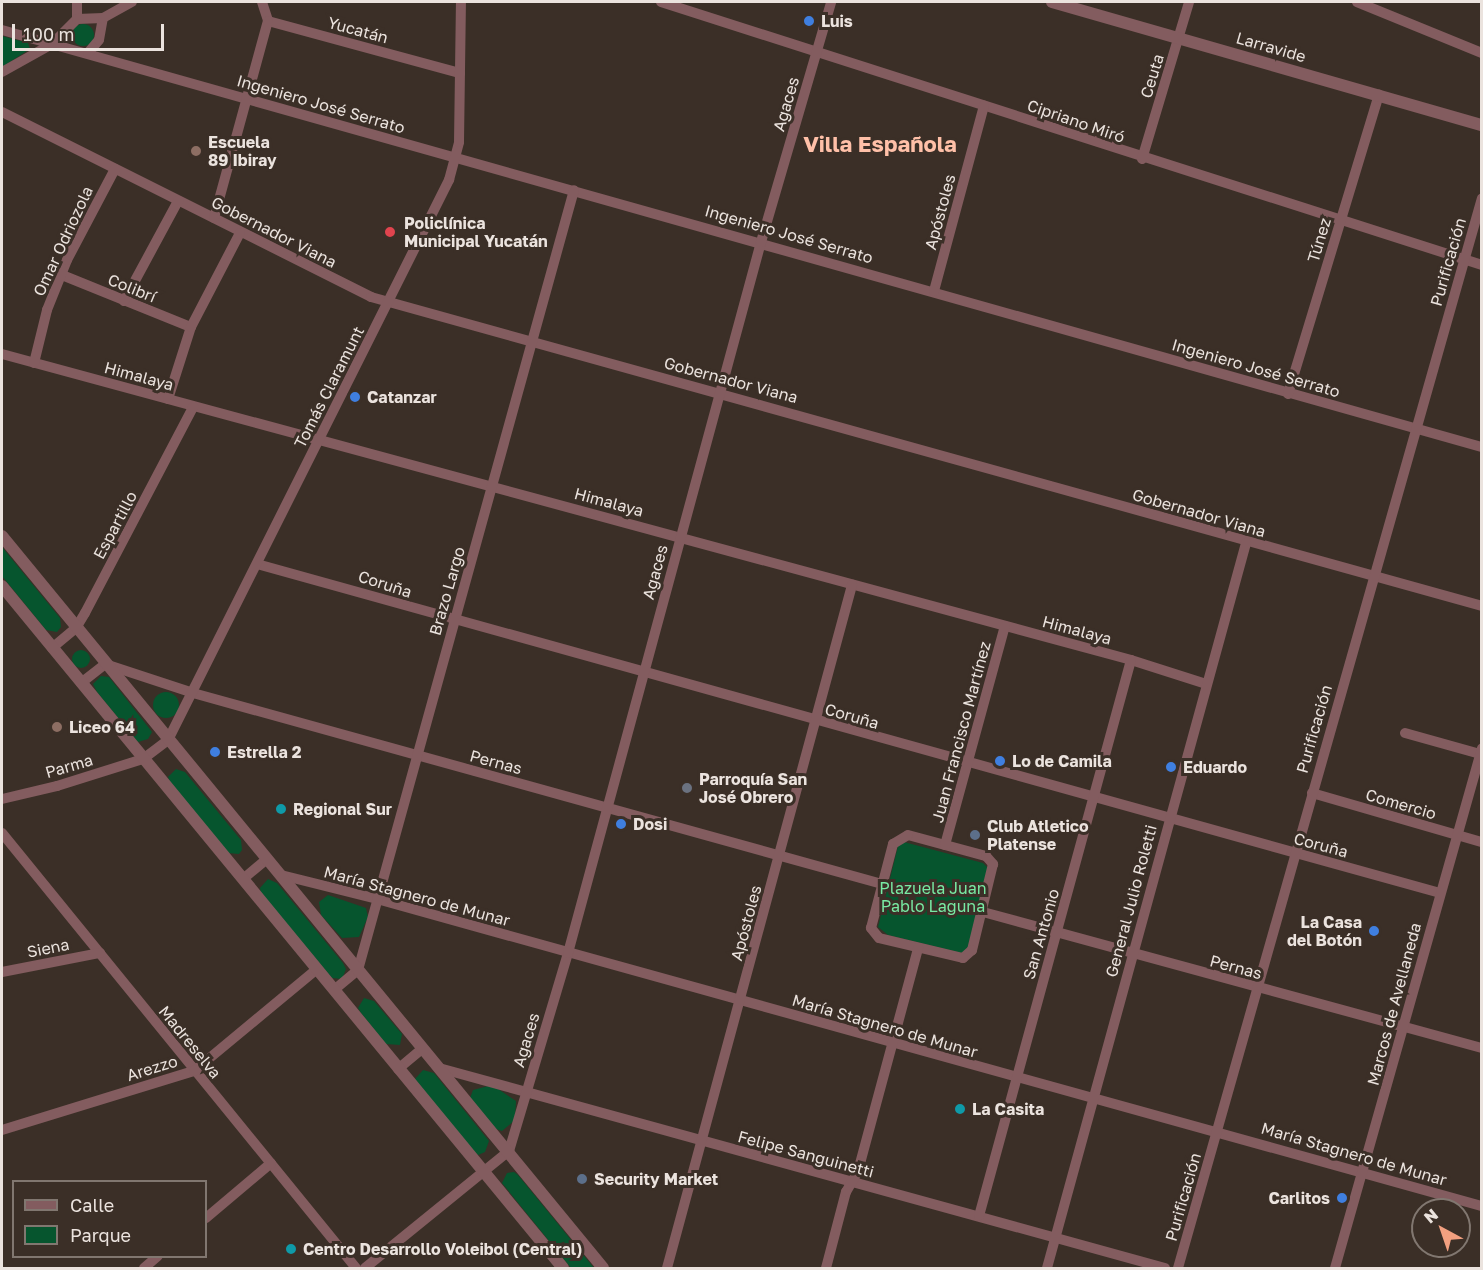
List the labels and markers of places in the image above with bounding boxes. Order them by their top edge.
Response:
place label: Luis [821,11,853,31]
marker: Luis [802,14,816,28]
place label: Escuela 89 Ibiray [208,132,277,170]
marker: Escuela 89 Ibiray [189,144,203,158]
place label: Policlínica Municipal Yucatán [404,213,548,251]
marker: Policlínica Municipal Yucatán [381,223,399,241]
place label: Catanzar [367,387,437,407]
marker: Catanzar [348,390,362,404]
place label: Liceo 64 [69,717,135,737]
marker: Liceo 64 [50,720,64,734]
place label: Estrella 2 [227,742,301,762]
marker: Estrella 2 [208,745,222,759]
place label: Lo de Camila [1012,751,1112,771]
marker: Lo de Camila [993,754,1007,768]
place label: Eduardo [1183,757,1247,777]
marker: Eduardo [1164,760,1178,774]
place label: Parroquía San José Obrero [699,769,807,807]
marker: Parroquía San José Obrero [680,781,694,795]
place label: Regional Sur [293,799,392,819]
marker: Regional Sur [274,802,288,816]
place label: Dosi [633,814,667,834]
place label: Club Atletico Platense [987,816,1089,854]
marker: Dosi [614,817,628,831]
marker: Club Atletico Platense [968,828,982,842]
place label: La Casa del Botón [1287,912,1362,950]
marker: La Casa del Botón [1367,924,1381,938]
place label: La Casita [972,1099,1044,1119]
marker: La Casita [953,1102,967,1116]
place label: Security Market [594,1169,718,1189]
marker: Security Market [575,1172,589,1186]
place label: Carlitos [1268,1188,1330,1208]
marker: Carlitos [1335,1191,1349,1205]
place label: Centro Desarrollo Voleibol (Central) [303,1239,582,1259]
marker: Centro Desarrollo Voleibol (Central) [284,1242,298,1256]

